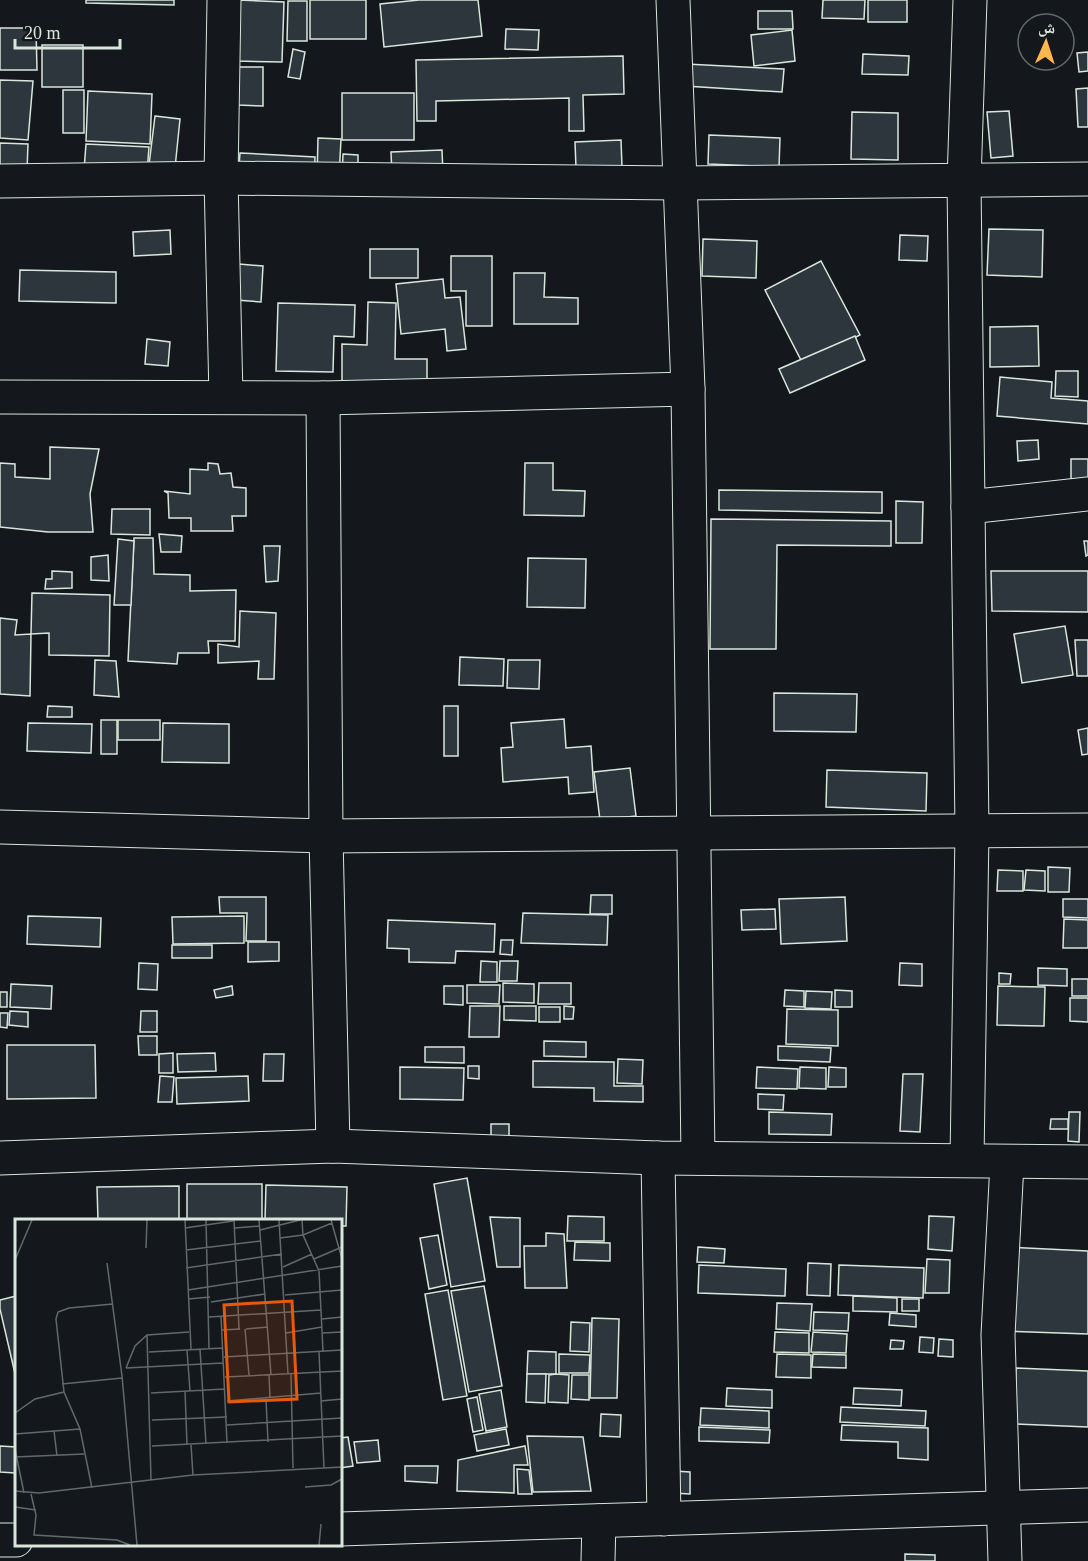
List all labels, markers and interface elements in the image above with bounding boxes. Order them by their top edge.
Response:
scale bar [15,12,120,50]
north arrow [1016,12,1076,72]
text: ش [1038,19,1056,37]
text: 20 m [24,23,61,43]
inset map [15,1219,342,1546]

